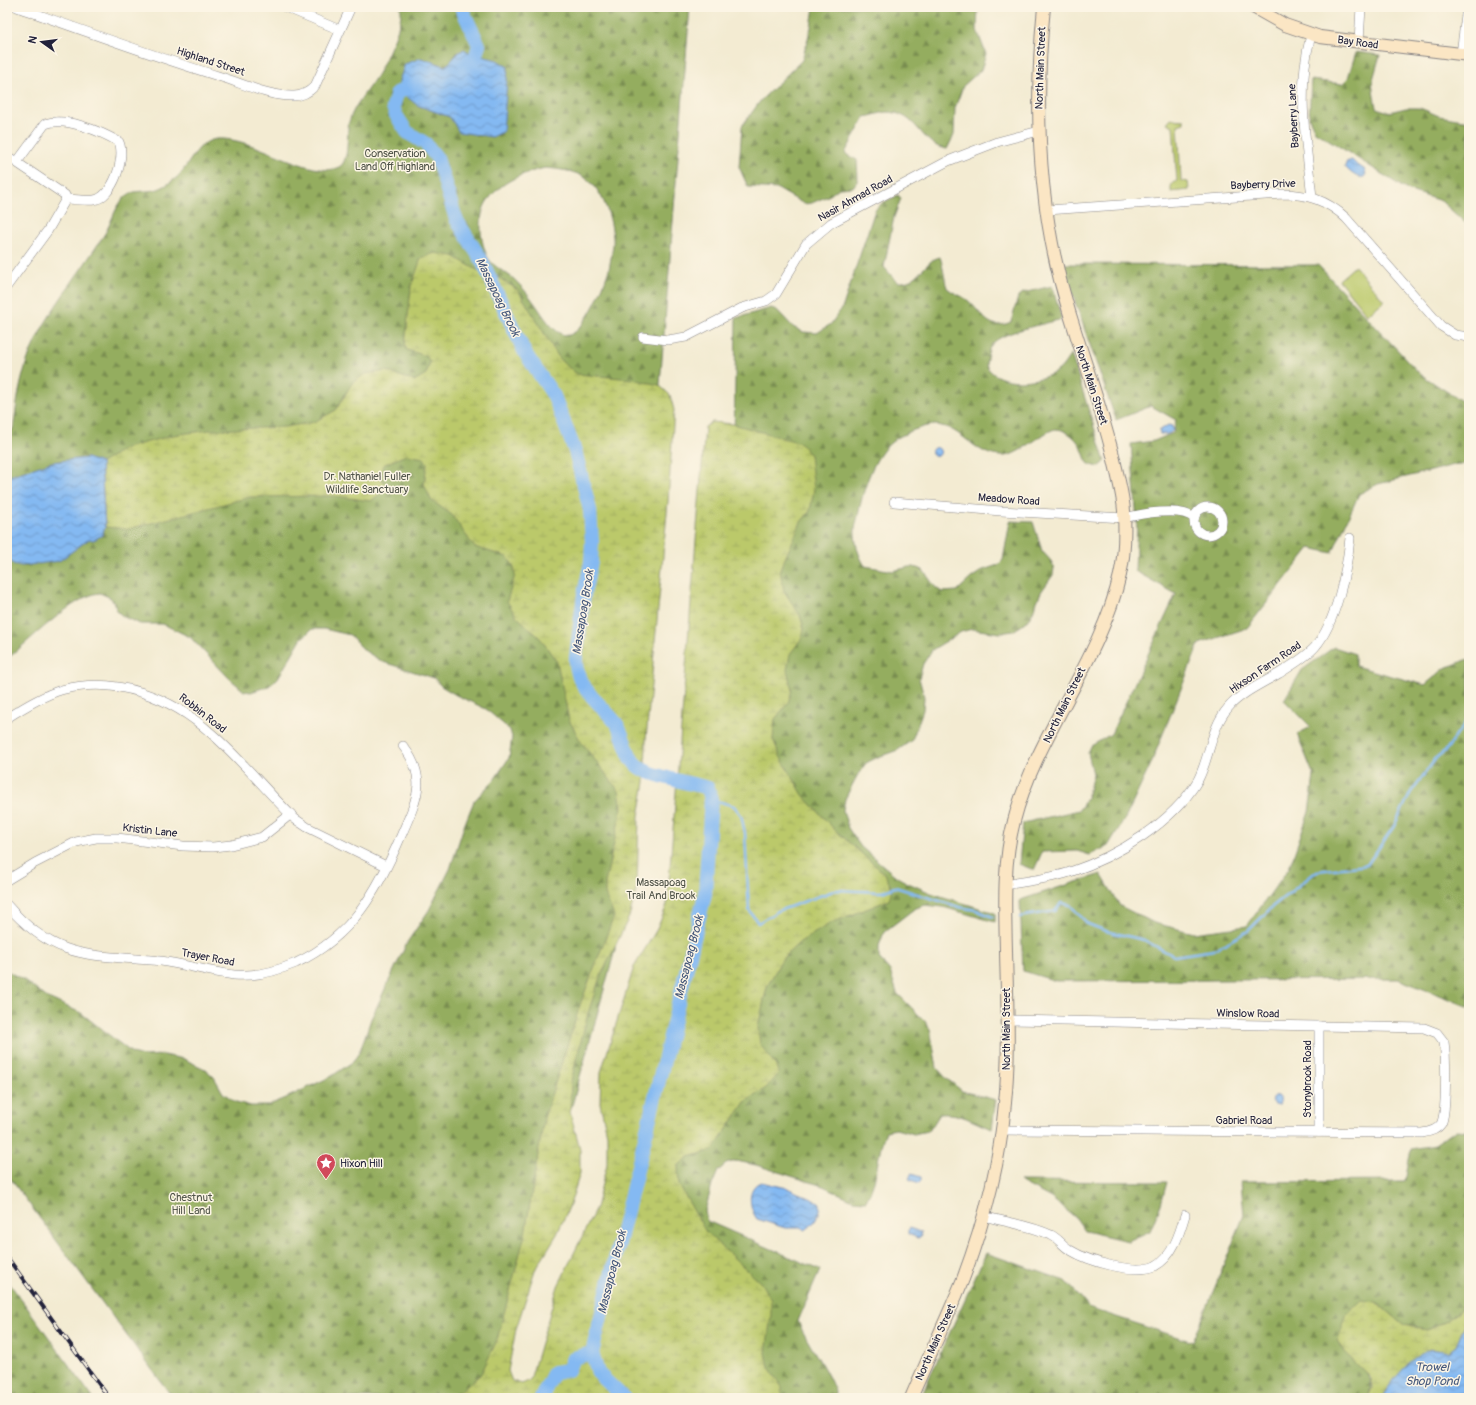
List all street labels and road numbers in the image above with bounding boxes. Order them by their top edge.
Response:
street label: North Main Street [1033,26,1048,110]
street label: Bay Road [1337,33,1379,52]
street label: Highland Street [175,44,247,79]
street label: Bayberry Lane [1285,83,1302,148]
street label: Nasir Ahmad Road [816,173,895,224]
street label: Bayberry Drive [1230,177,1296,192]
street label: North Main Street [1073,344,1111,427]
street label: Meadow Road [978,491,1040,508]
street label: Hixson Farm Road [1227,639,1304,696]
street label: North Main Street [1041,665,1089,745]
street label: Robbin Road [176,691,229,736]
street label: Kristin Lane [122,821,179,840]
street label: Trayer Road [180,946,236,969]
street label: North Main Street [1000,987,1013,1070]
street label: Winslow Road [1216,1006,1280,1021]
street label: Stonybrook Road [1301,1040,1314,1118]
street label: Gabriel Road [1216,1114,1272,1127]
street label: North Main Street [913,1301,958,1383]

